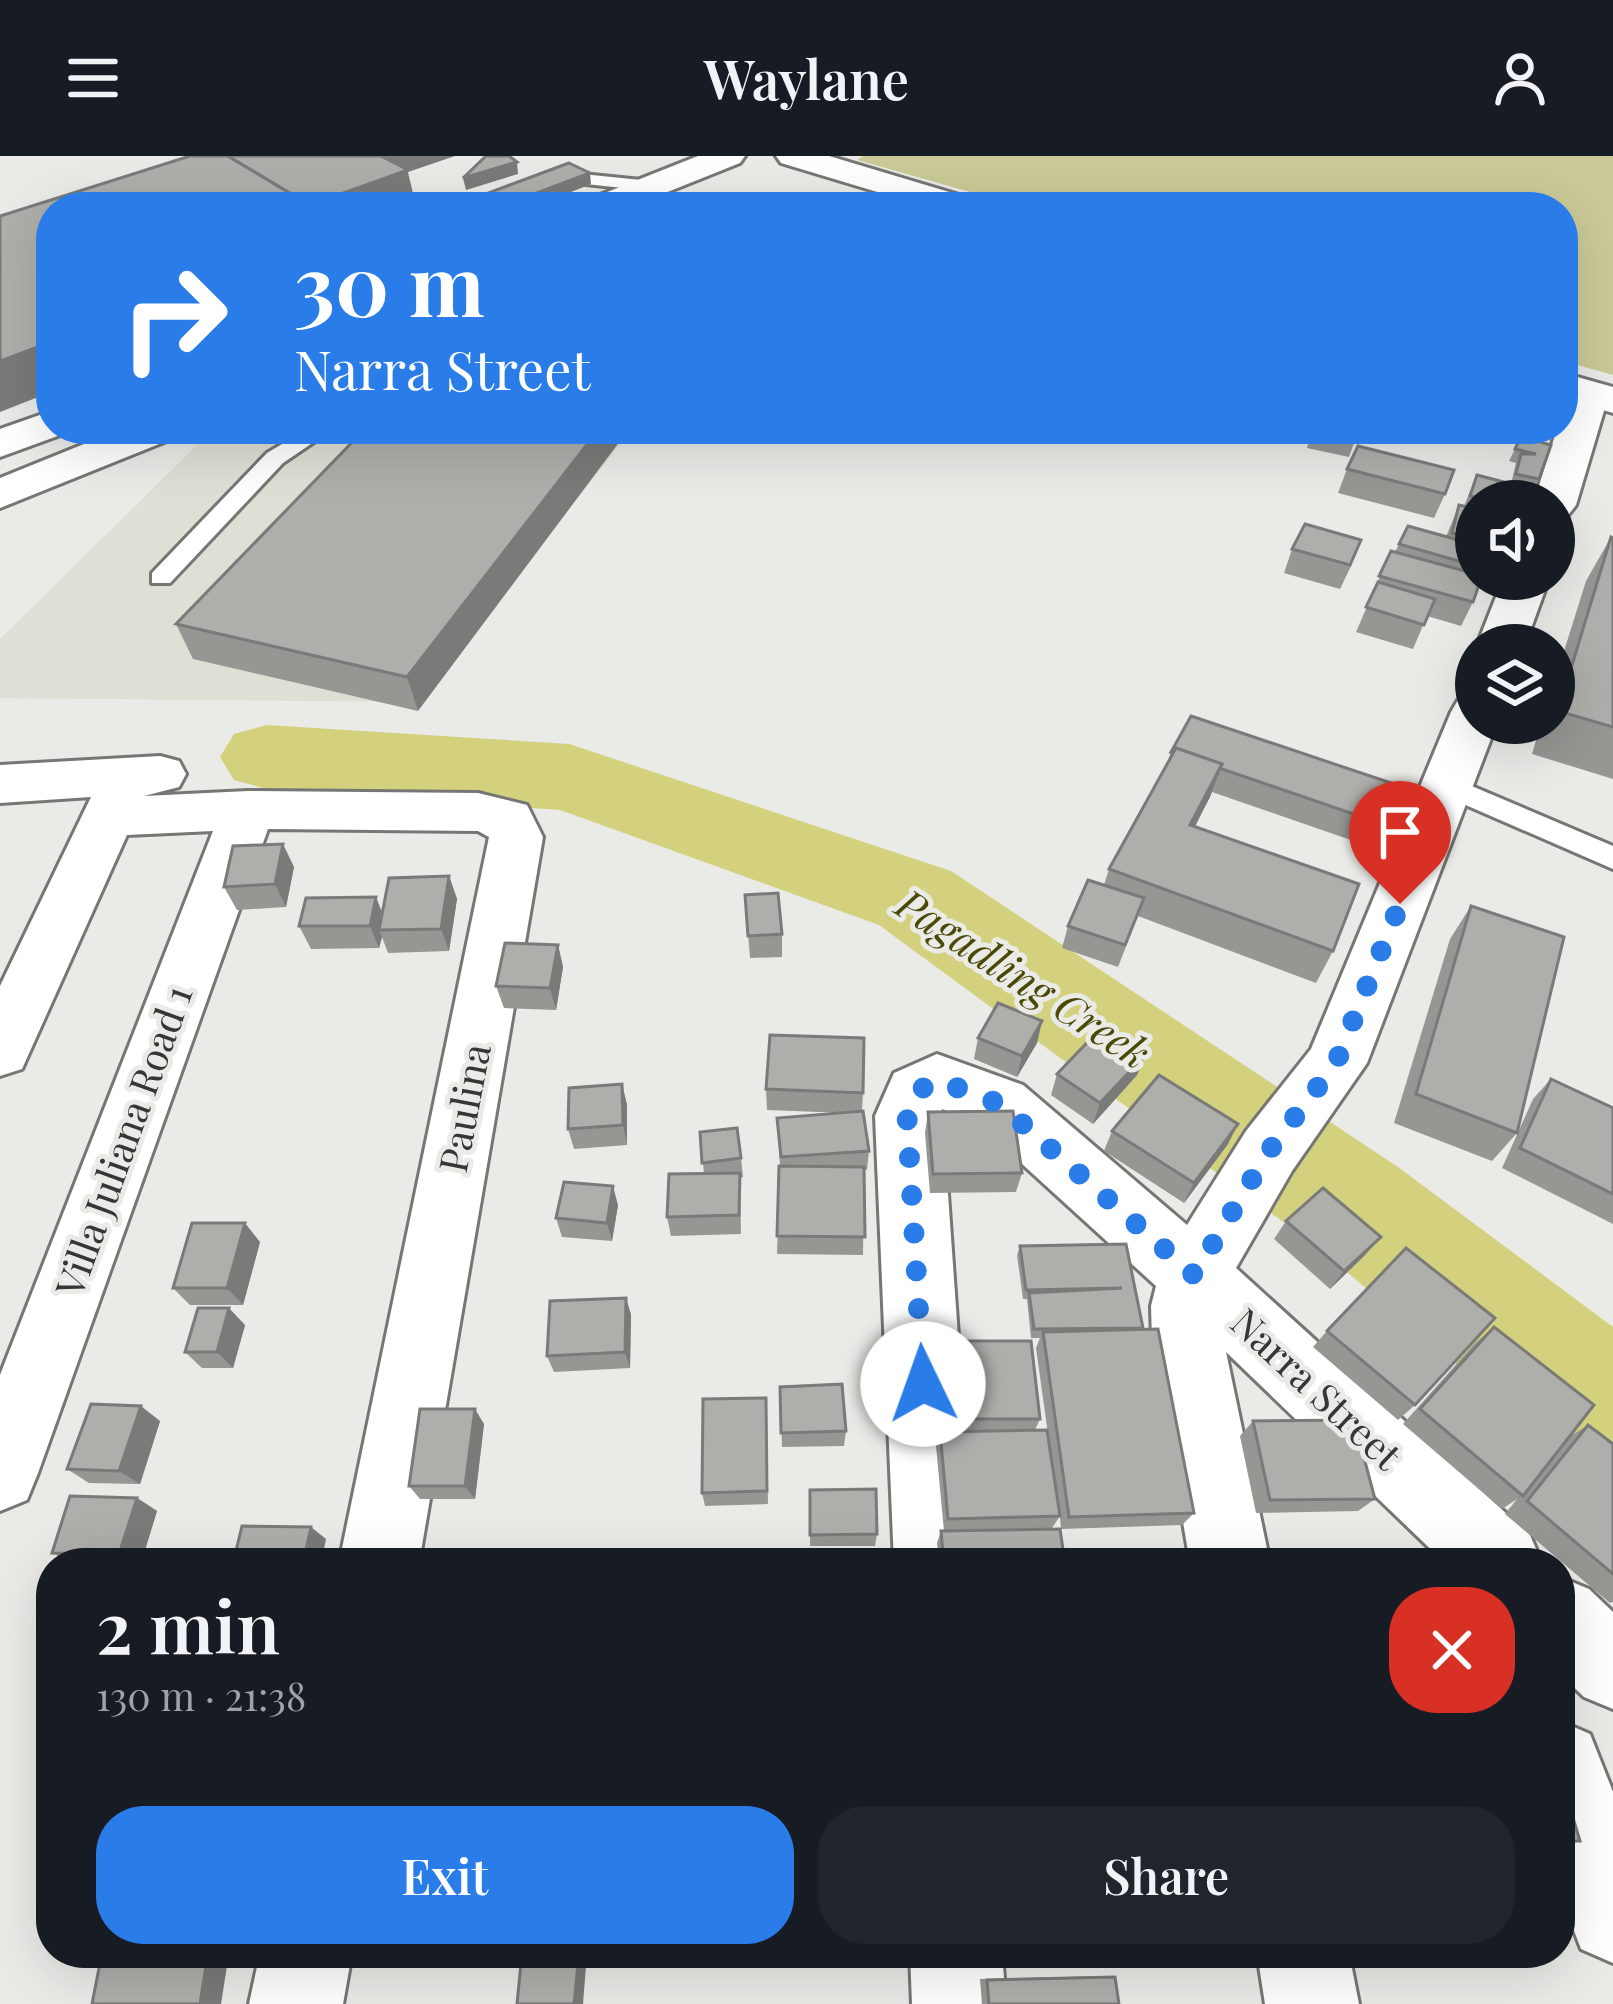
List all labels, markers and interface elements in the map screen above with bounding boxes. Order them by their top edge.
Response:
text: Waylane [704,42,909,114]
icon: menu [60,45,126,111]
icon: person [1487,45,1553,111]
text: 30 m [294,226,485,338]
icon: right [96,240,252,396]
text: Narra Street [294,333,591,405]
map controls [1455,480,1575,744]
button: sound [1455,480,1575,600]
button: layers [1455,624,1575,744]
pin [1349,781,1451,904]
icon: arrive [1367,799,1433,865]
water label: Pagadling Creek [885,874,1161,1080]
street label: Villa Juliana Road 1 [41,978,203,1304]
street label: Paulina [425,1038,501,1176]
street label: Narra Street [1221,1295,1414,1480]
position arrow [860,1321,986,1447]
text: 2 min [96,1576,280,1672]
button: close [1389,1587,1515,1713]
text: 130 m · 21:38 [96,1669,306,1721]
button: Exit [96,1806,794,1944]
button: Share [818,1806,1515,1944]

